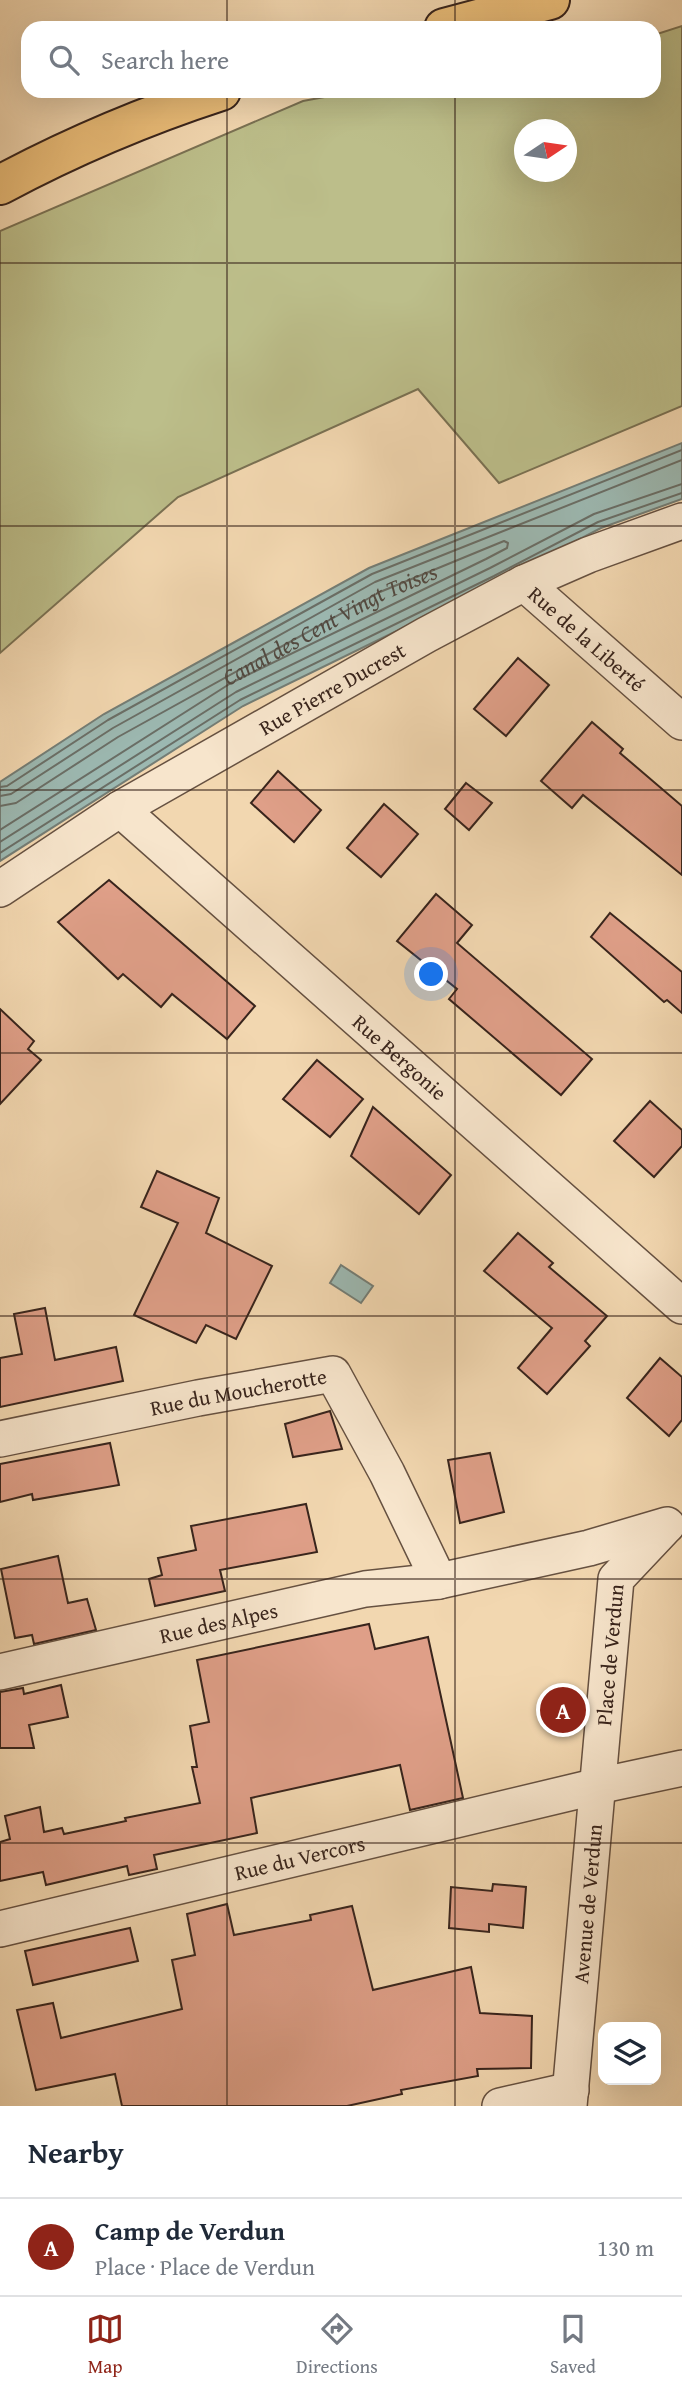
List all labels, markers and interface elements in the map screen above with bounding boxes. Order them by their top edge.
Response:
search box [21,21,661,98]
text: Search here [101,40,229,79]
icon: search [45,41,83,79]
north arrow [514,119,577,182]
water label: Canal des Cent Vingt Toises [216,554,442,693]
street label: Rue de la Liberté [522,578,653,699]
street label: Rue Pierre Ducrest [253,634,411,742]
your location [414,957,448,991]
street label: Rue Bergonie [346,1006,454,1107]
street label: Rue du Moucherotte [147,1360,329,1423]
street label: Place de Verdun [588,1583,631,1727]
street label: Rue des Alpes [156,1594,280,1651]
pin: A [540,1684,586,1736]
street label: Avenue de Verdun [564,1822,610,1985]
street label: Rue du Vercors [231,1827,368,1888]
map controls [598,2022,661,2085]
button: layers [598,2022,661,2085]
text: Nearby [28,2130,124,2174]
text: Camp de Verdun [95,2211,285,2250]
text: A [44,2231,58,2264]
text: 130 m [597,2231,654,2264]
text: Place · Place de Verdun [95,2250,315,2283]
tab: Map [86,2310,124,2380]
tab: Directions [296,2310,378,2380]
tab: Saved [550,2310,596,2380]

